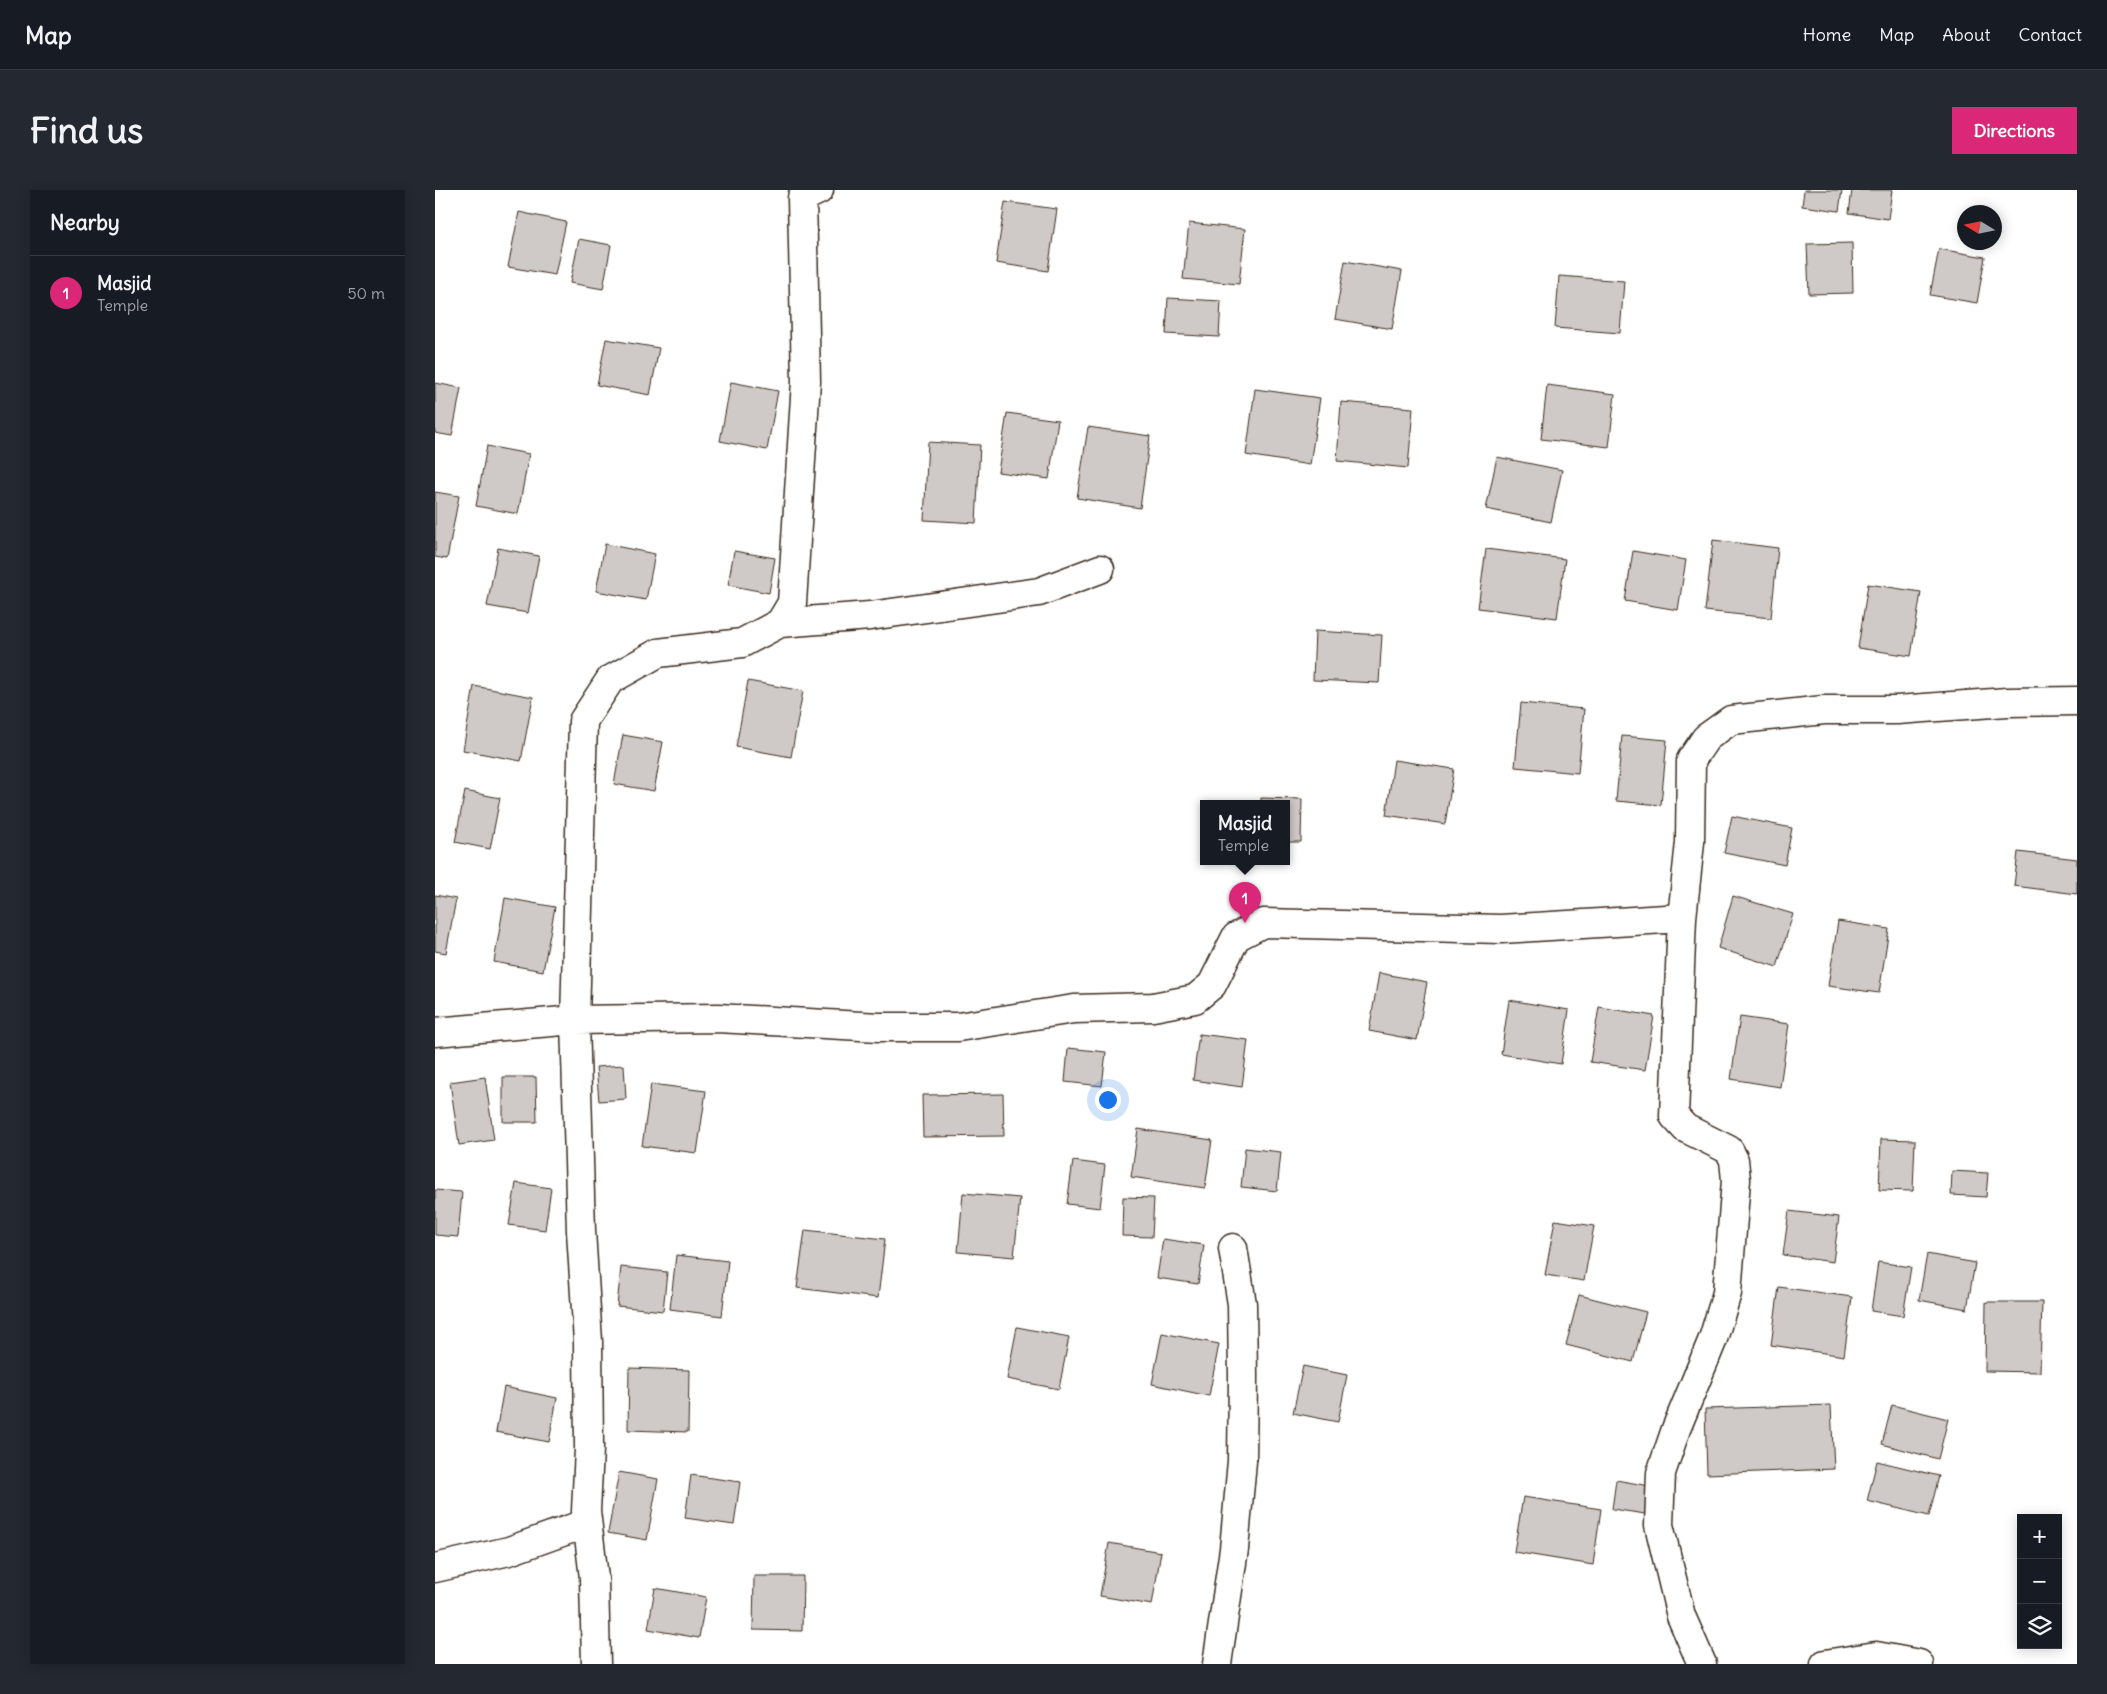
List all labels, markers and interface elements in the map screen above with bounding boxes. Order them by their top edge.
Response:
text: Map [25,20,72,50]
text: Home [1803,23,1851,46]
text: Map [1879,23,1914,46]
text: About [1942,23,1990,46]
text: Contact [2018,23,2082,46]
button: Directions [1952,107,2077,154]
text: Find us [30,108,143,152]
north arrow [1957,205,2002,250]
text: Nearby [50,209,120,236]
text: Masjid [97,271,151,295]
text: 1 [63,283,69,303]
text: 50 m [347,283,385,303]
text: Temple [97,295,148,315]
popup [1200,800,1290,865]
text: Masjid [1218,811,1272,835]
text: Temple [1218,835,1269,855]
pin: 1 [1229,882,1261,923]
your location [1095,1087,1121,1113]
map controls [2017,1514,2062,1649]
button: + [2017,1514,2062,1559]
button: − [2017,1559,2062,1604]
button: layers [2017,1604,2062,1649]

